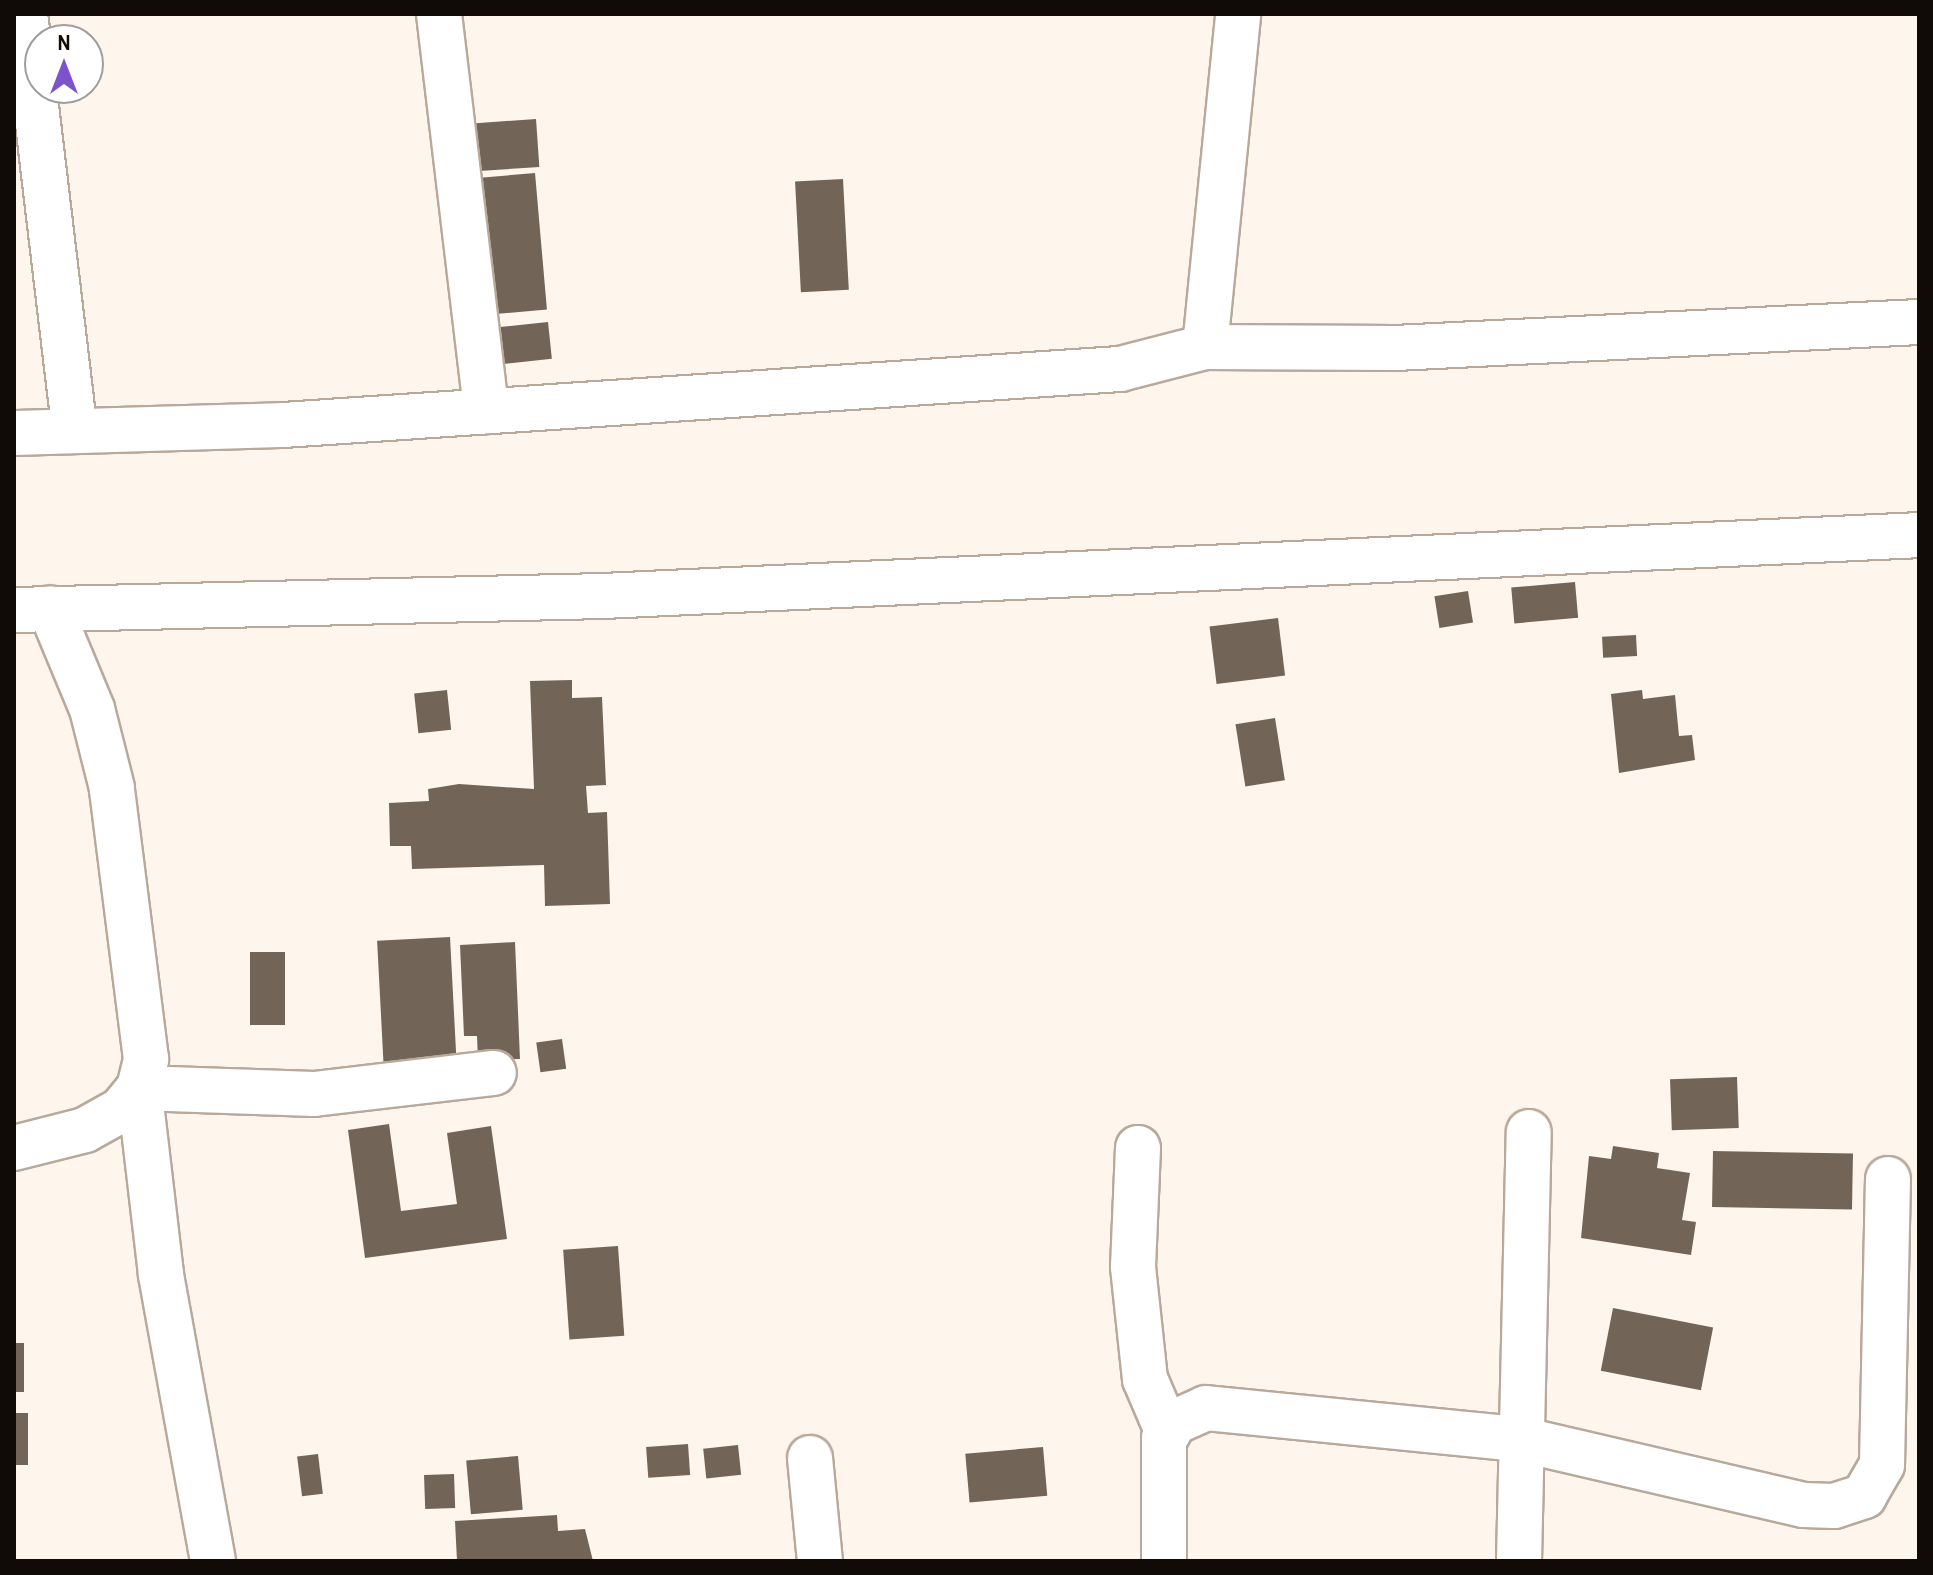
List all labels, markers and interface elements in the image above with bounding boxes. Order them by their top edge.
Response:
north arrow [24,24,104,104]
text: N [57,27,71,57]

